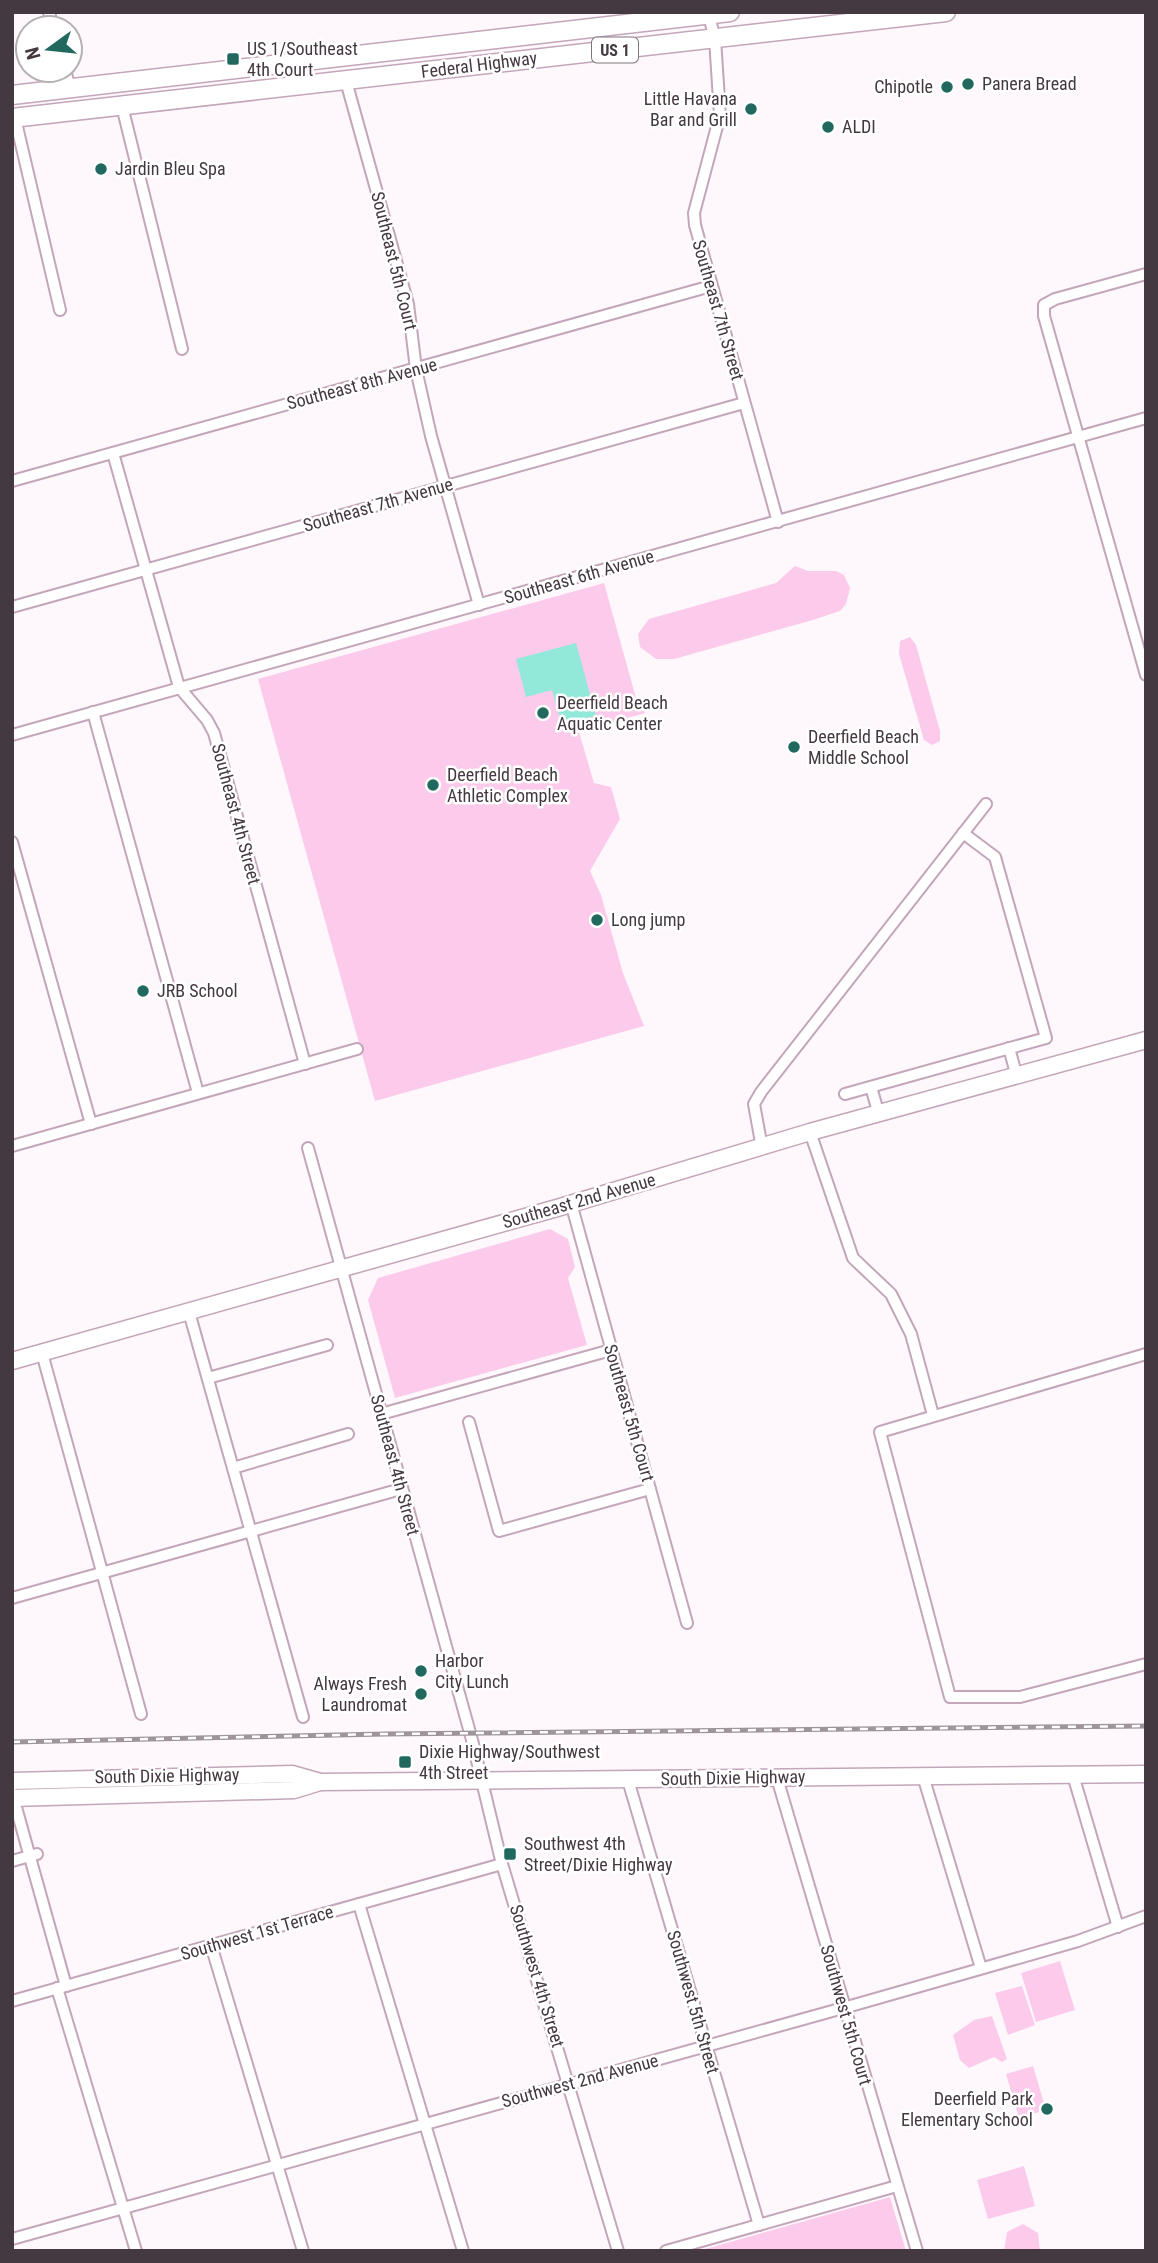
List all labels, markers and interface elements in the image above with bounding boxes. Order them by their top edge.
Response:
north arrow [14,14,84,84]
place label: US 1/Southeast 4th Court [247,38,358,80]
road number: US 1 [592,38,638,62]
text: N [20,45,46,62]
street label: Federal Highway [420,47,539,82]
marker: US 1/Southeast 4th Court [225,51,241,67]
place label: Panera Bread [982,73,1077,94]
place label: Chipotle [874,76,933,97]
marker: Panera Bread [960,76,976,92]
marker: Chipotle [939,79,955,95]
place label: Little Havana Bar and Grill [644,88,737,130]
marker: Little Havana Bar and Grill [743,101,759,117]
place label: ALDI [842,116,876,137]
marker: ALDI [820,119,836,135]
place label: Jardin Bleu Spa [115,158,226,179]
marker: Jardin Bleu Spa [93,161,109,177]
street label: Southeast 5th Court [367,189,422,332]
street label: Southeast 7th Street [688,237,749,382]
street label: Southeast 8th Avenue [284,353,439,414]
street label: Southeast 7th Avenue [301,473,455,536]
street label: Southeast 6th Avenue [502,545,656,608]
place label: Deerfield Beach Aquatic Center [557,692,668,734]
marker: Deerfield Beach Aquatic Center [535,705,551,721]
place label: Deerfield Beach Middle School [808,726,919,768]
marker: Deerfield Beach Middle School [786,739,802,755]
street label: Southeast 4th Street [208,741,265,887]
place label: Deerfield Beach Athletic Complex [447,764,568,806]
marker: Deerfield Beach Athletic Complex [425,777,441,793]
place label: Long jump [611,909,686,930]
marker: Long jump [589,912,605,928]
place label: JRB School [157,980,238,1001]
marker: JRB School [135,983,151,999]
street label: Southeast 2nd Avenue [500,1169,658,1232]
street label: Southeast 5th Court [600,1342,659,1484]
street label: Southeast 4th Street [367,1392,424,1538]
place label: Harbor City Lunch [435,1650,509,1692]
marker: Harbor City Lunch [413,1663,429,1679]
place label: Always Fresh Laundromat [313,1673,407,1715]
marker: Always Fresh Laundromat [413,1686,429,1702]
place label: Dixie Highway/Southwest 4th Street [419,1741,600,1783]
marker: Dixie Highway/Southwest 4th Street [397,1754,413,1770]
street label: South Dixie Highway [94,1764,240,1787]
street label: South Dixie Highway [660,1766,806,1789]
place label: Southwest 4th Street/Dixie Highway [524,1833,673,1875]
marker: Southwest 4th Street/Dixie Highway [502,1846,518,1862]
street label: Southwest 1st Terrace [178,1901,336,1964]
street label: Southwest 4th Street [506,1902,569,2050]
street label: Southwest 5th Street [663,1928,724,2076]
street label: Southwest 5th Court [816,1942,877,2088]
street label: Southwest 2nd Avenue [499,2049,661,2112]
place label: Deerfield Park Elementary School [901,2088,1033,2130]
marker: Deerfield Park Elementary School [1039,2101,1055,2117]

